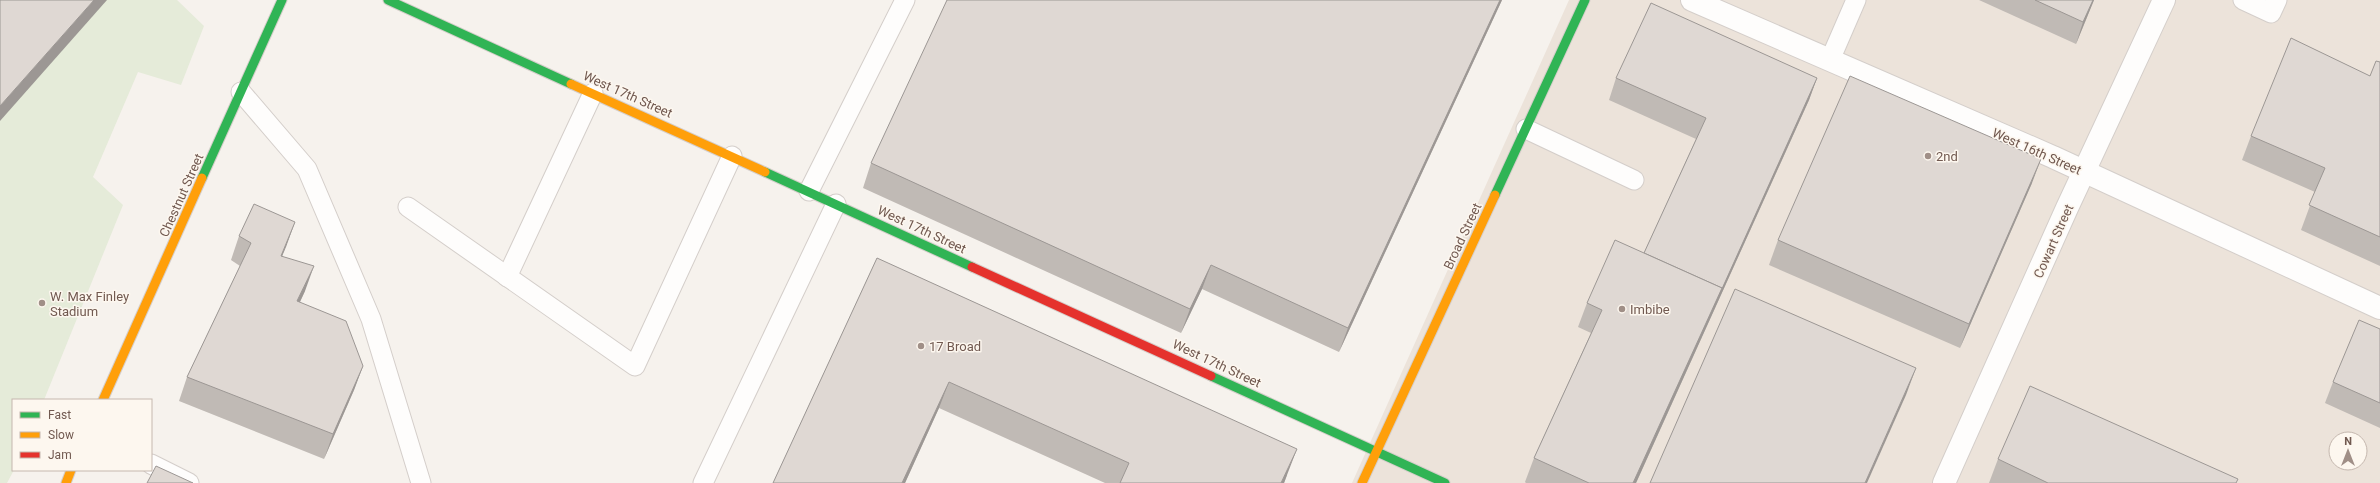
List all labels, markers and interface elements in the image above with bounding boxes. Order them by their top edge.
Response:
street label: West 17th Street [581,68,675,121]
street label: West 16th Street [1990,125,2084,178]
place label: 2nd [1936,149,1958,164]
street label: Chestnut Street [156,151,207,239]
marker: 2nd [1923,151,1933,161]
street label: Broad Street [1441,201,1484,272]
street label: West 17th Street [875,202,968,257]
street label: Cowart Street [2030,202,2076,280]
place label: W. Max Finley Stadium [50,289,129,319]
marker: W. Max Finley Stadium [37,298,47,308]
place label: Imbibe [1630,302,1670,317]
marker: Imbibe [1617,304,1627,314]
street label: West 17th Street [1170,336,1263,391]
place label: 17 Broad [929,339,981,354]
marker: 17 Broad [916,341,926,351]
legend [12,399,152,471]
text: Fast [48,408,71,422]
text: Slow [48,428,74,442]
north arrow [2328,431,2368,471]
text: N [2344,435,2352,448]
text: Jam [48,448,72,462]

